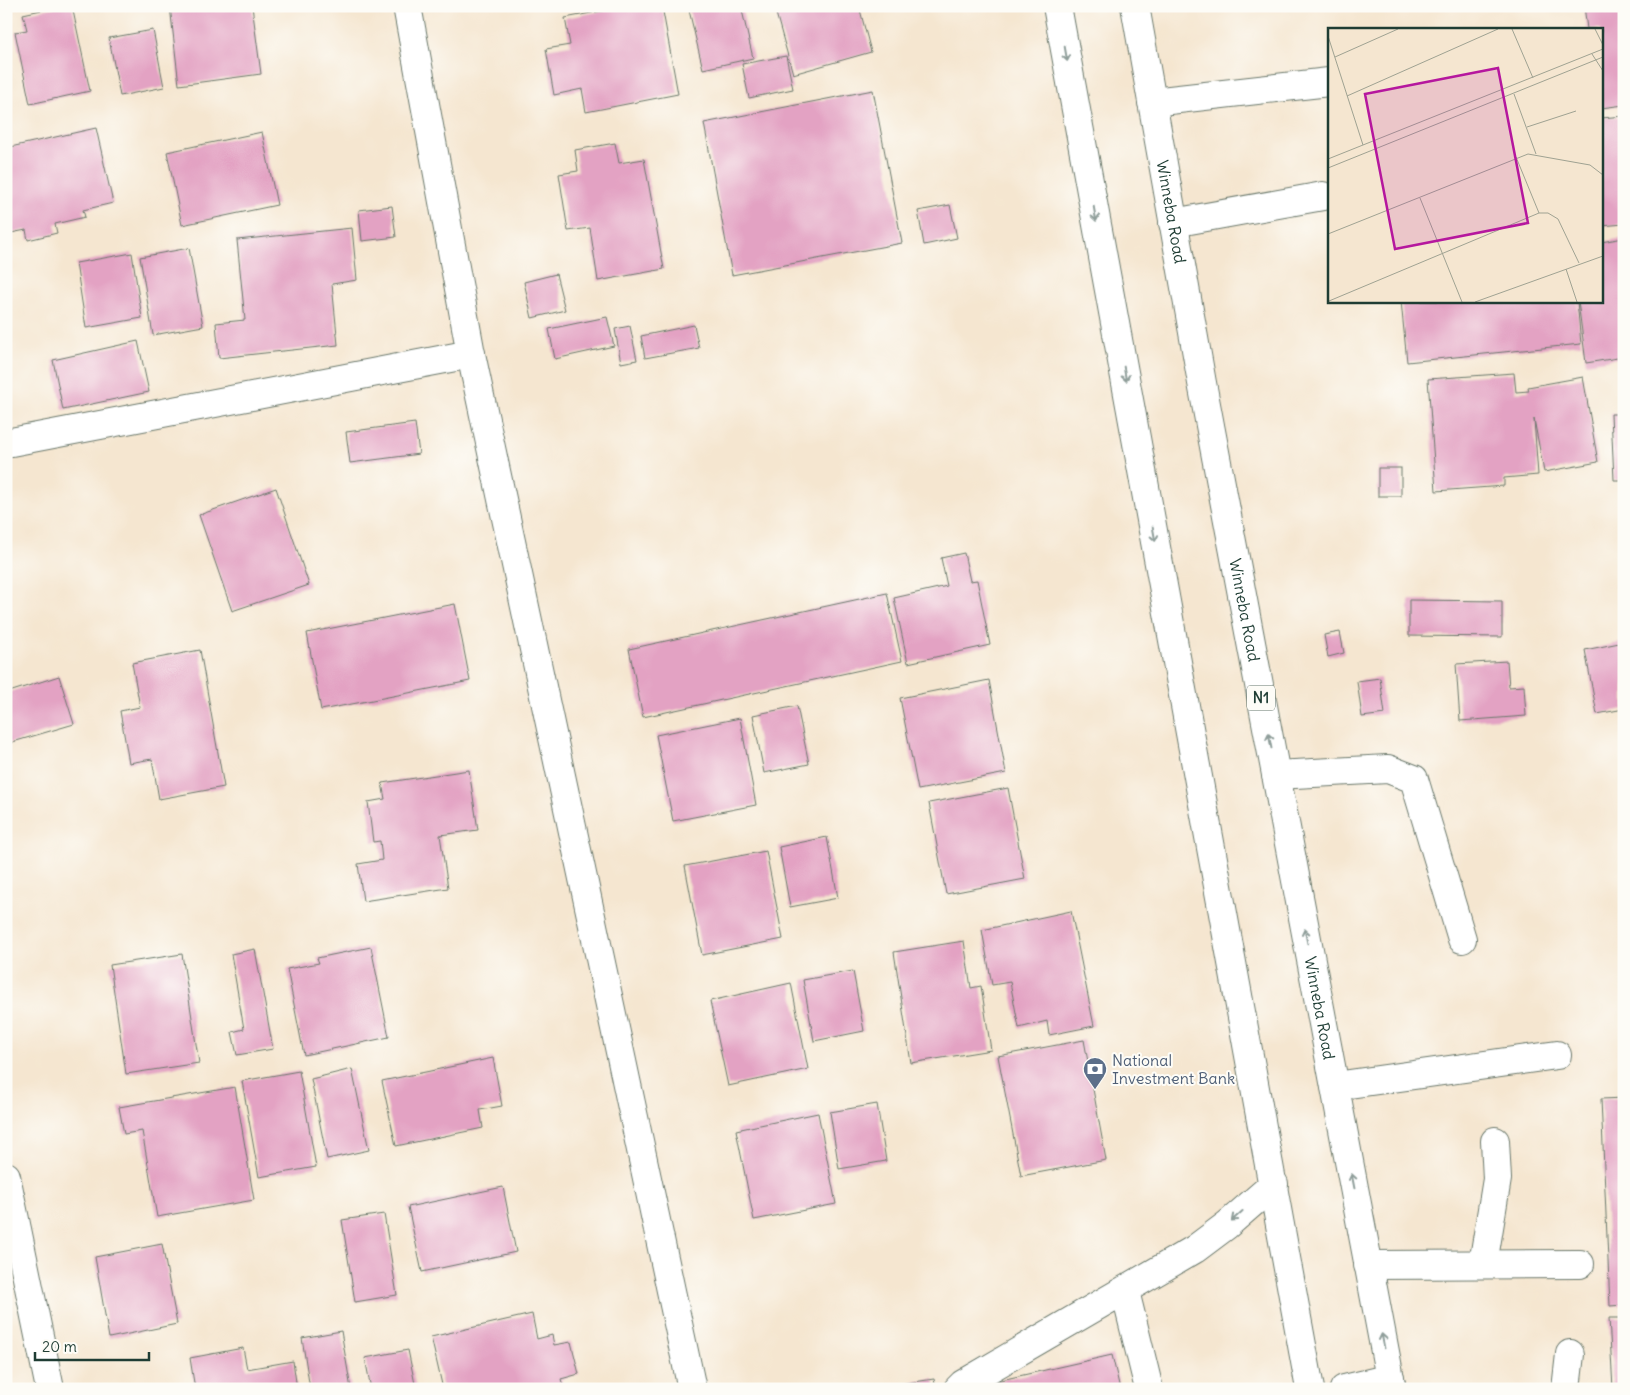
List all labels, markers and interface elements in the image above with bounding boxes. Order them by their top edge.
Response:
inset map [1328,28,1602,302]
one-way arrow [1061,46,1071,62]
street label: Winneba Road [1153,159,1191,265]
one-way arrow [1091,206,1101,222]
one-way arrow [1120,365,1130,381]
one-way arrow [1150,525,1159,541]
street label: Winneba Road [1225,557,1264,663]
road number: N1 [1247,686,1275,710]
one-way arrow [1264,734,1274,750]
one-way arrow [1301,928,1311,944]
street label: Winneba Road [1301,955,1340,1061]
place label: National Investment Bank [1112,1050,1235,1088]
bank icon: National Investment Bank [1082,1056,1108,1090]
one-way arrow [1347,1174,1357,1190]
one-way arrow [1231,1211,1244,1222]
scale bar [35,1330,149,1362]
one-way arrow [1377,1333,1387,1349]
text: 20 m [42,1337,77,1356]

